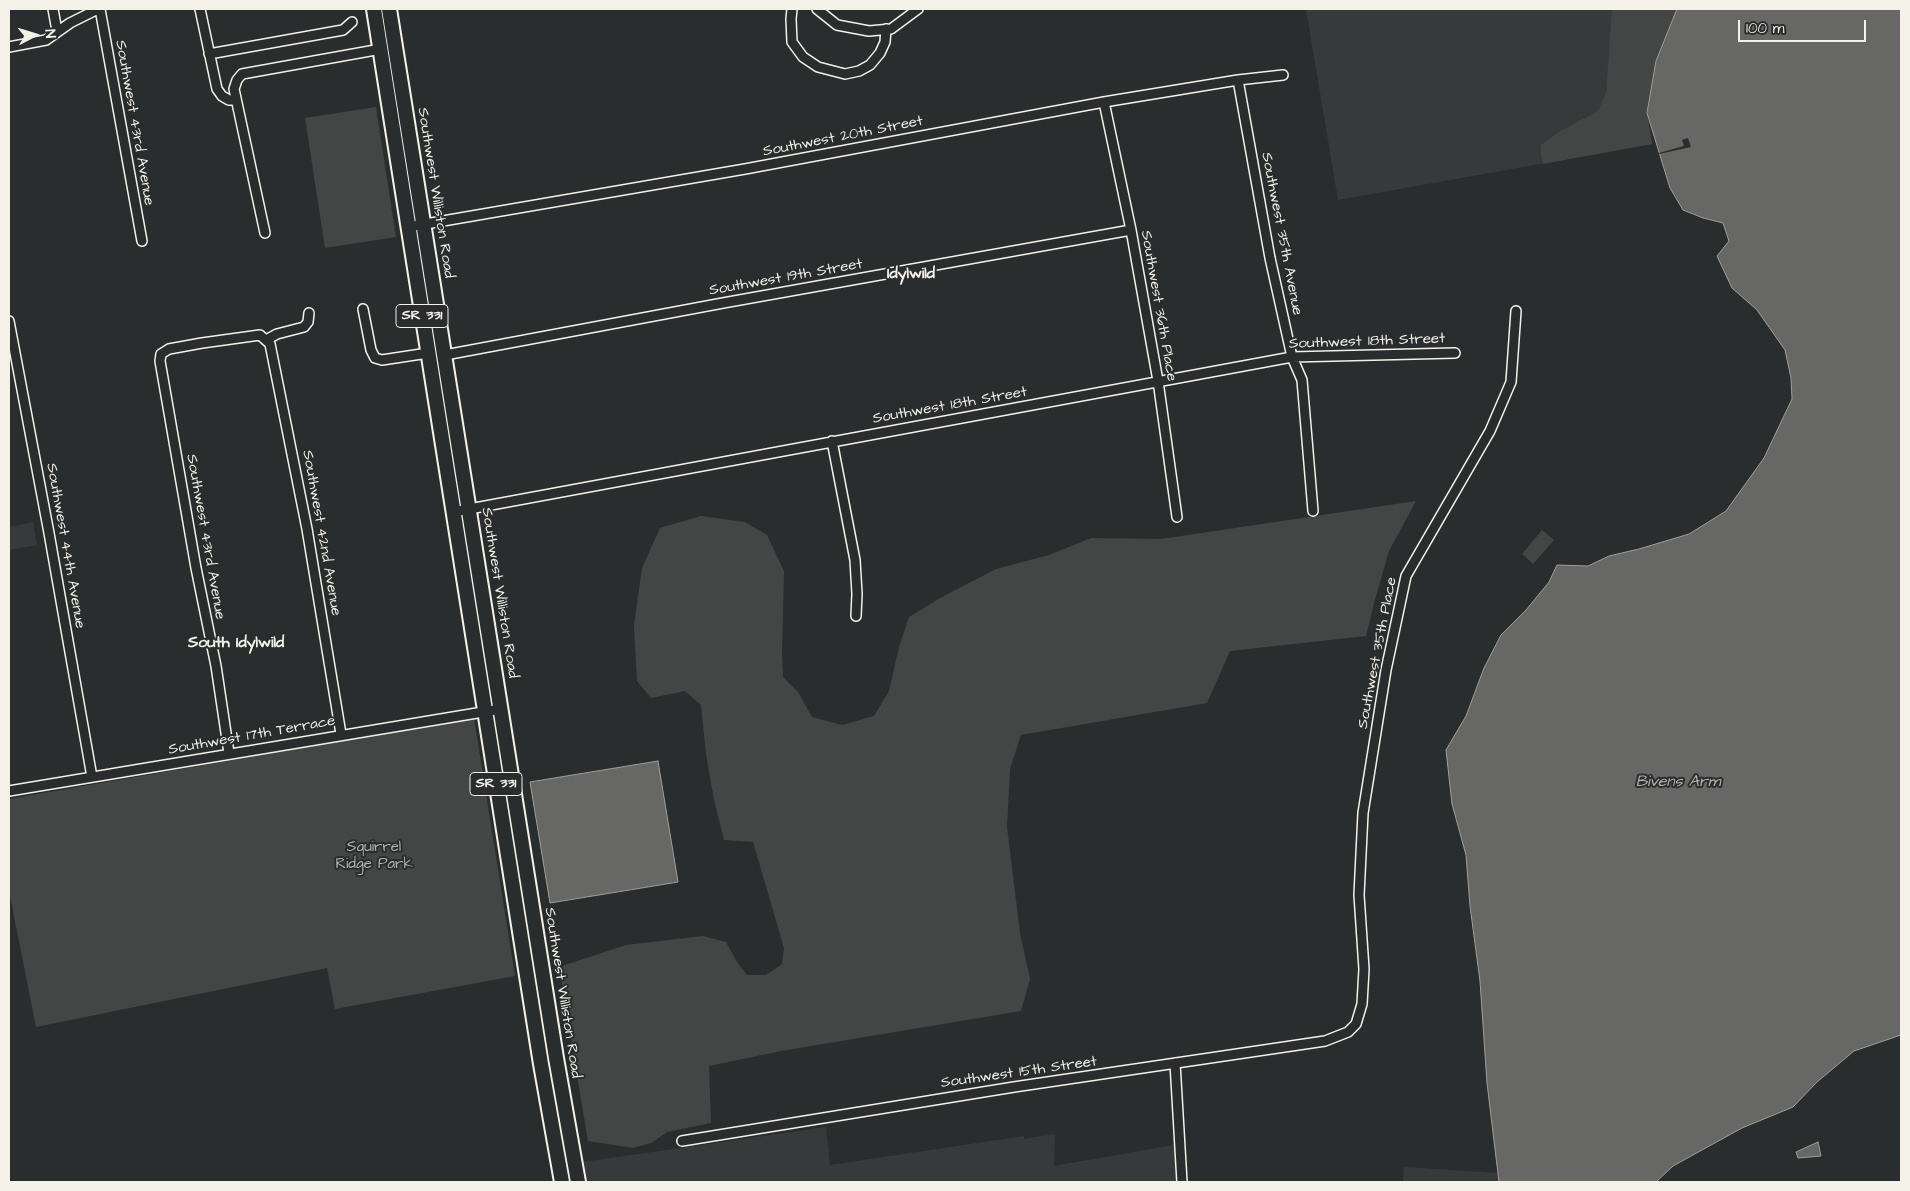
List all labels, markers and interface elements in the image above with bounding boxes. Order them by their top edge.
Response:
north arrow [10,10,60,60]
scale bar [1740,10,1868,42]
text: 100 m [1746,18,1785,39]
text: N [40,28,60,39]
street label: Southwest 43rd Avenue [111,39,157,207]
street label: Southwest Williston Road [413,106,457,280]
street label: Southwest 20th Street [761,113,925,161]
street label: Southwest 35th Avenue [1256,151,1306,317]
street label: Southwest 36th Place [1136,229,1180,383]
street label: Southwest 19th Street [708,256,864,300]
district label: Idylwild [887,265,935,285]
road number: SR 331 [396,304,448,328]
street label: Southwest 18th Street [1289,330,1445,354]
street label: Southwest 18th Street [871,384,1029,428]
street label: Southwest 42nd Avenue [298,449,344,617]
street label: Southwest 43rd Avenue [182,453,228,621]
street label: Southwest 44th Avenue [42,462,88,630]
street label: Southwest Williston Road [477,506,521,680]
street label: Southwest 35th Place [1354,576,1402,730]
district label: South Idylwild [188,634,284,654]
street label: Southwest 17th Terrace [167,712,337,760]
road number: SR 331 [470,772,522,796]
water label: Bivens Arm [1636,773,1720,793]
park label: Squirrel Ridge Park [335,839,413,874]
street label: Southwest Williston Road [540,906,584,1080]
street label: Southwest 15th Street [940,1053,1098,1093]

